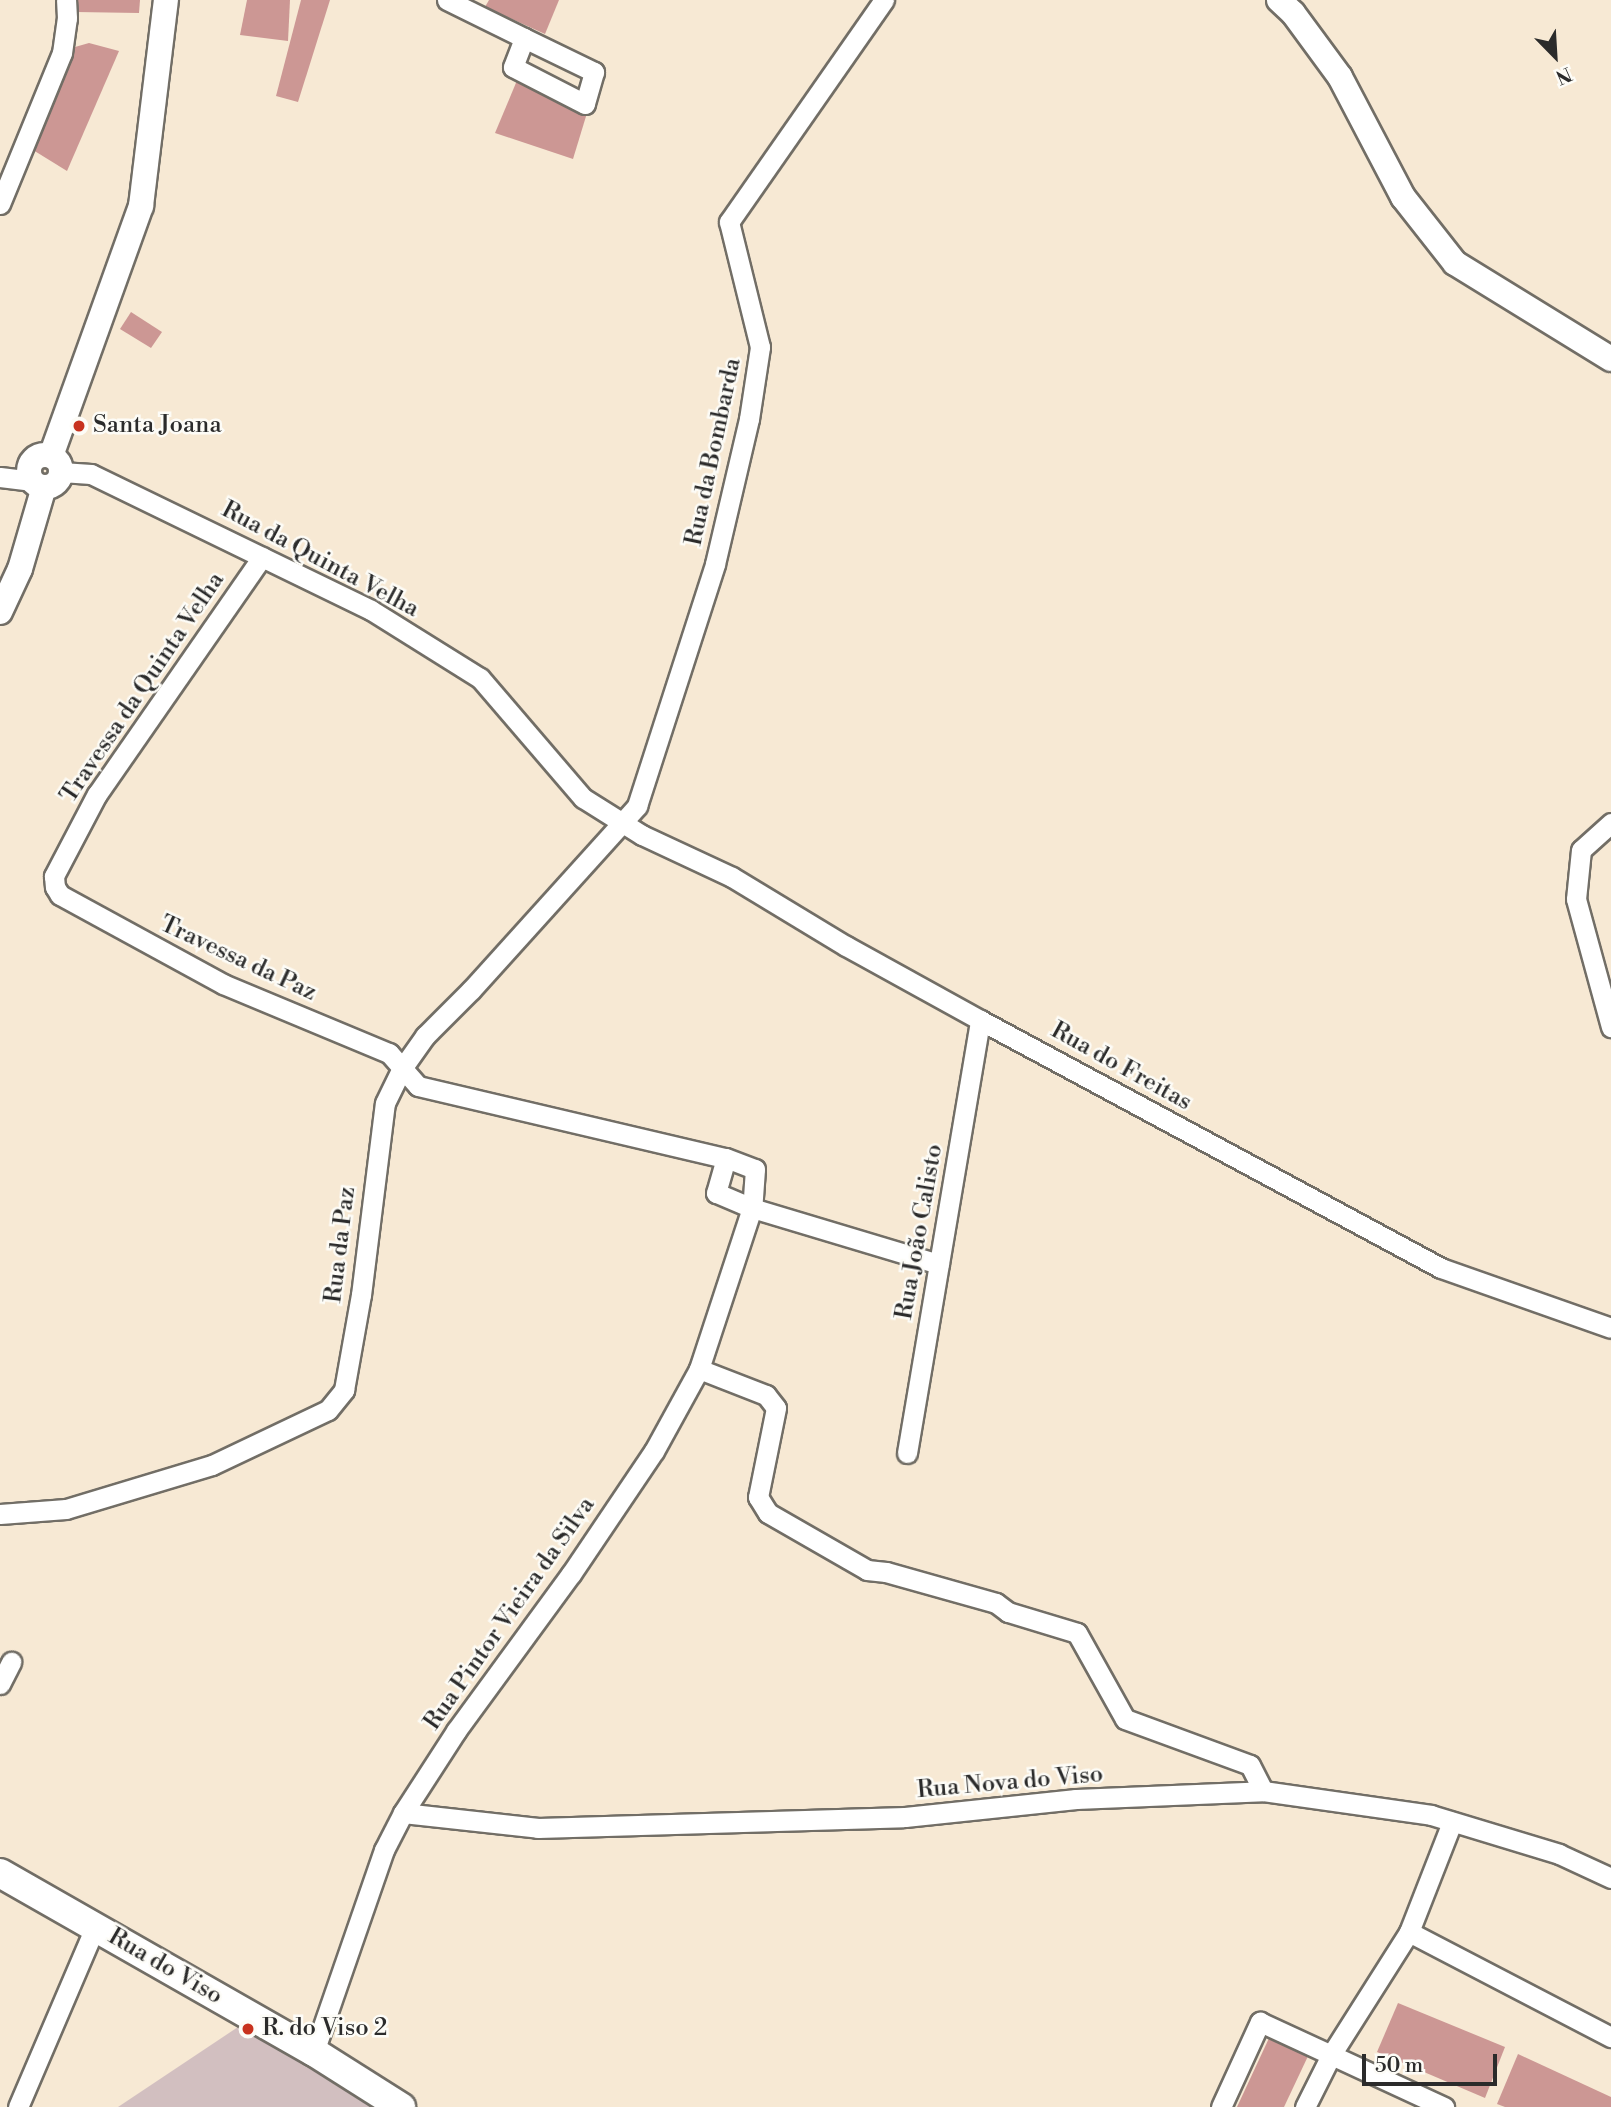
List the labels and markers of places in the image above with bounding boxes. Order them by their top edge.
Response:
place label: Santa Joana [93,412,222,440]
marker: Santa Joana [71,418,87,434]
place label: R. do Viso 2 [262,2015,387,2043]
marker: R. do Viso 2 [240,2021,256,2037]

